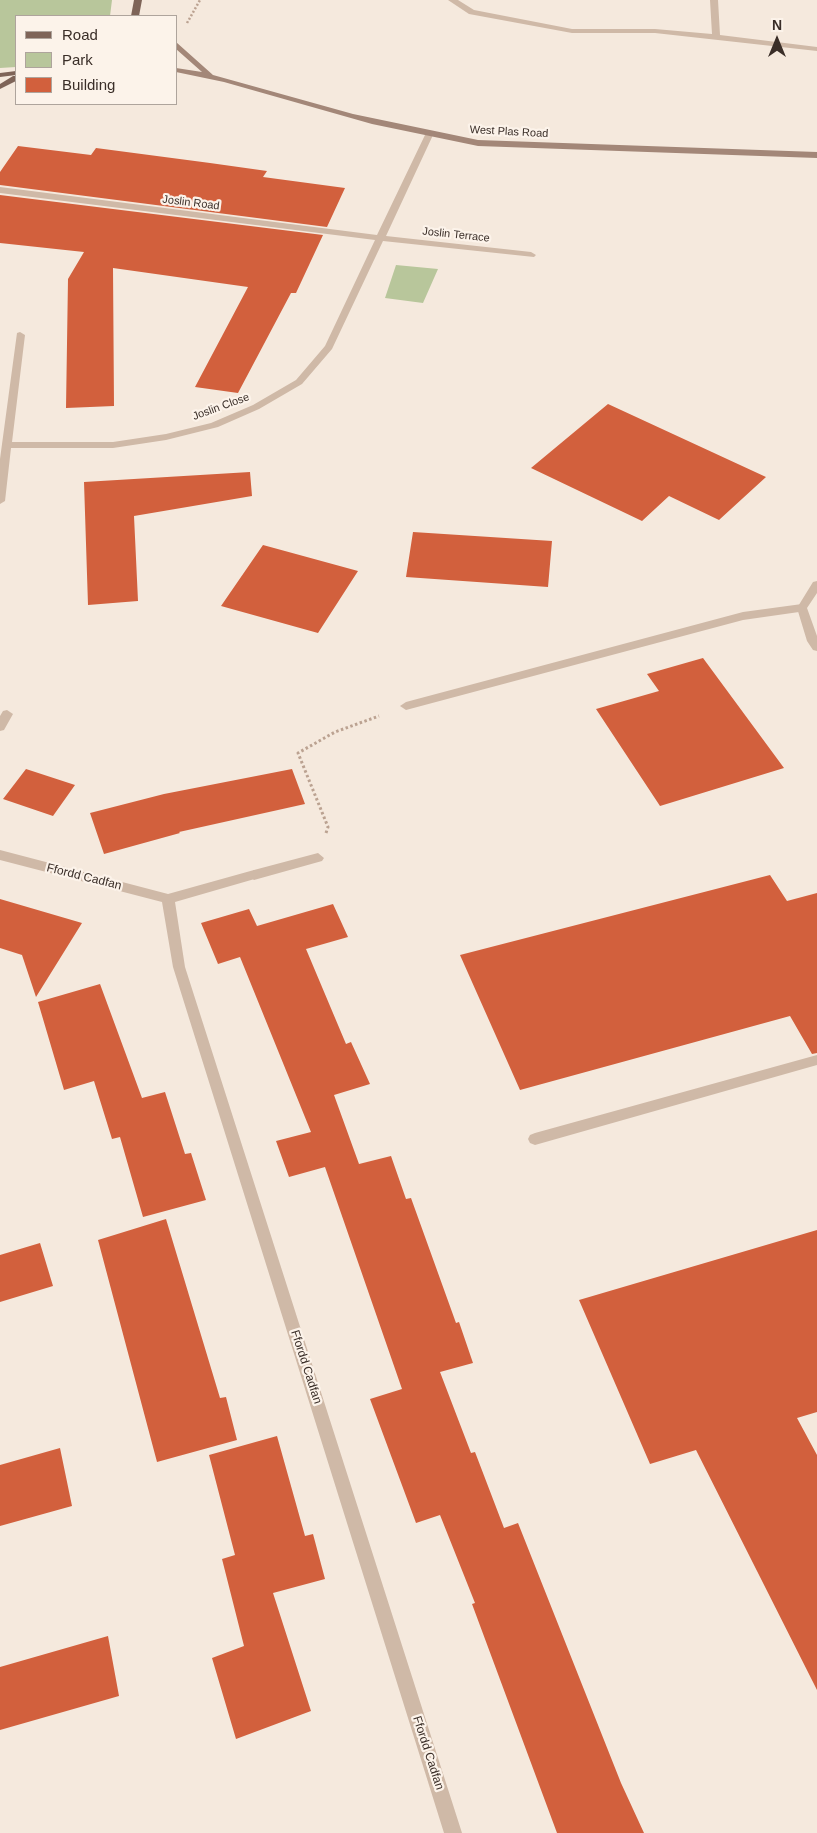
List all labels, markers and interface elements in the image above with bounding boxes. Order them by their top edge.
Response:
legend [15,15,178,105]
north arrow [752,15,802,65]
text: N [772,17,782,33]
text: Road [62,26,98,43]
text: Park [62,51,93,68]
text: Building [62,76,115,93]
street label: West Plas Road [469,123,549,141]
street label: Joslin Road [162,193,220,213]
street label: Joslin Terrace [422,225,490,245]
street label: Joslin Close [191,391,251,423]
street label: Ffordd Cadfan [45,861,123,893]
street label: Ffordd Cadfan [287,1328,325,1406]
street label: Ffordd Cadfan [409,1714,447,1792]

